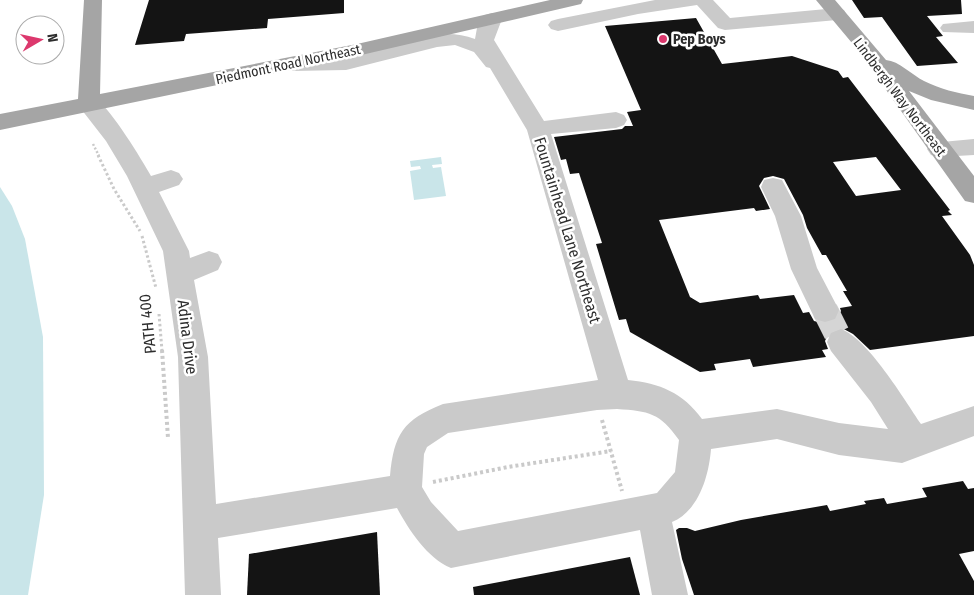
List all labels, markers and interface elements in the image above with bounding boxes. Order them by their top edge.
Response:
north arrow [15,15,65,65]
place label: Pep Boys [673,31,726,48]
text: N [43,33,61,44]
marker: Pep Boys [657,33,669,45]
street label: Lindbergh Way Northeast [849,35,950,160]
street label: Piedmont Road Northeast [214,41,363,88]
street label: Fountainhead Lane Northeast [530,135,605,326]
street label: PATH 400 [135,293,160,355]
street label: Adina Drive [174,299,202,375]

